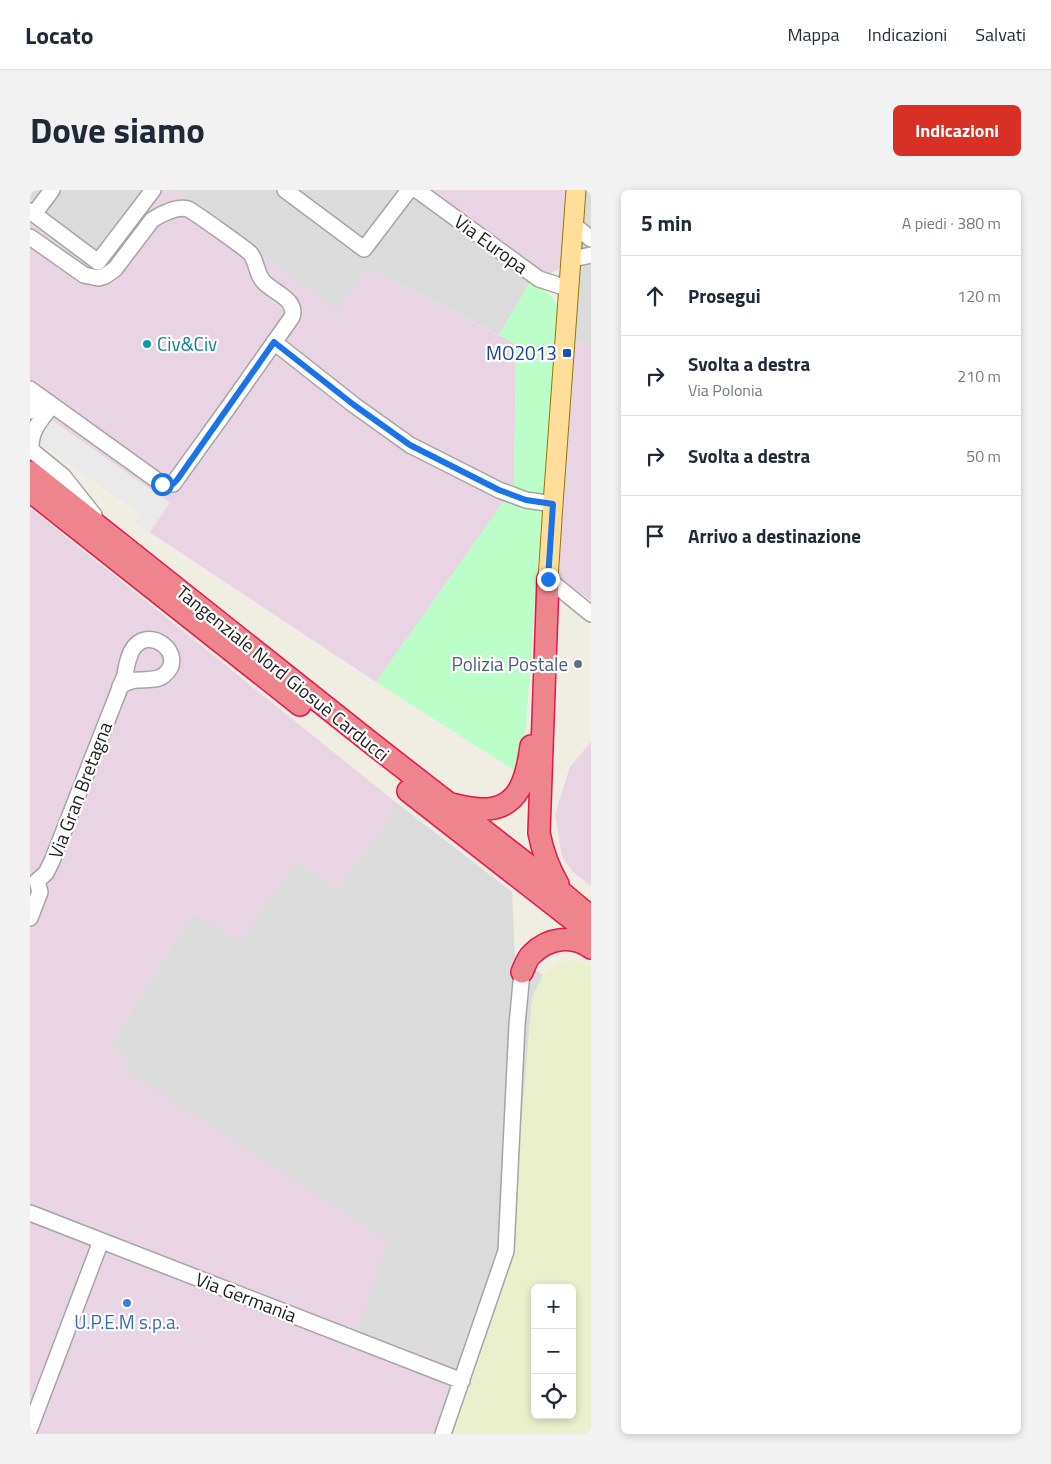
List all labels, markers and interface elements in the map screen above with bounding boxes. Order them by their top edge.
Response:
text: Locato [25,17,94,53]
text: Mappa [787,21,840,48]
text: Indicazioni [868,21,947,48]
text: Salvati [975,21,1026,48]
text: Dove siamo [30,103,205,157]
button: Indicazioni [893,105,1021,156]
street label: Via Europa [448,207,535,281]
text: 5 min [641,207,692,239]
text: A piedi · 380 m [902,211,1001,235]
text: Prosegui [688,281,761,310]
icon: ahead [641,282,669,310]
text: 120 m [957,284,1001,308]
place label: Civ&Civ [157,329,217,358]
marker: Civ&Civ [141,338,153,350]
place label: MO2013 [486,338,557,367]
marker: MO2013 [561,347,573,359]
text: Svolta a destra [688,349,810,378]
icon: right [641,362,669,390]
text: 210 m [957,364,1001,388]
text: Via Polonia [688,378,762,402]
text: Svolta a destra [688,441,810,470]
icon: right [641,442,669,470]
text: 50 m [966,444,1001,468]
route start [151,473,174,496]
text: Arrivo a destinazione [688,521,861,550]
icon: arrive [641,522,669,550]
route end [537,568,560,591]
street label: Tangenziale Nord Giosuè Carducci [170,577,396,768]
place label: Polizia Postale [451,649,568,678]
marker: Polizia Postale [572,658,584,670]
street label: Via Gran Bretagna [40,717,119,862]
street label: Via Germania [191,1264,301,1329]
map controls [531,1284,576,1419]
button: + [531,1284,576,1329]
marker: U.P.E.M s.p.a. [121,1297,133,1309]
place label: U.P.E.M s.p.a. [74,1307,180,1336]
button: − [531,1329,576,1374]
button: locate [531,1374,576,1419]

